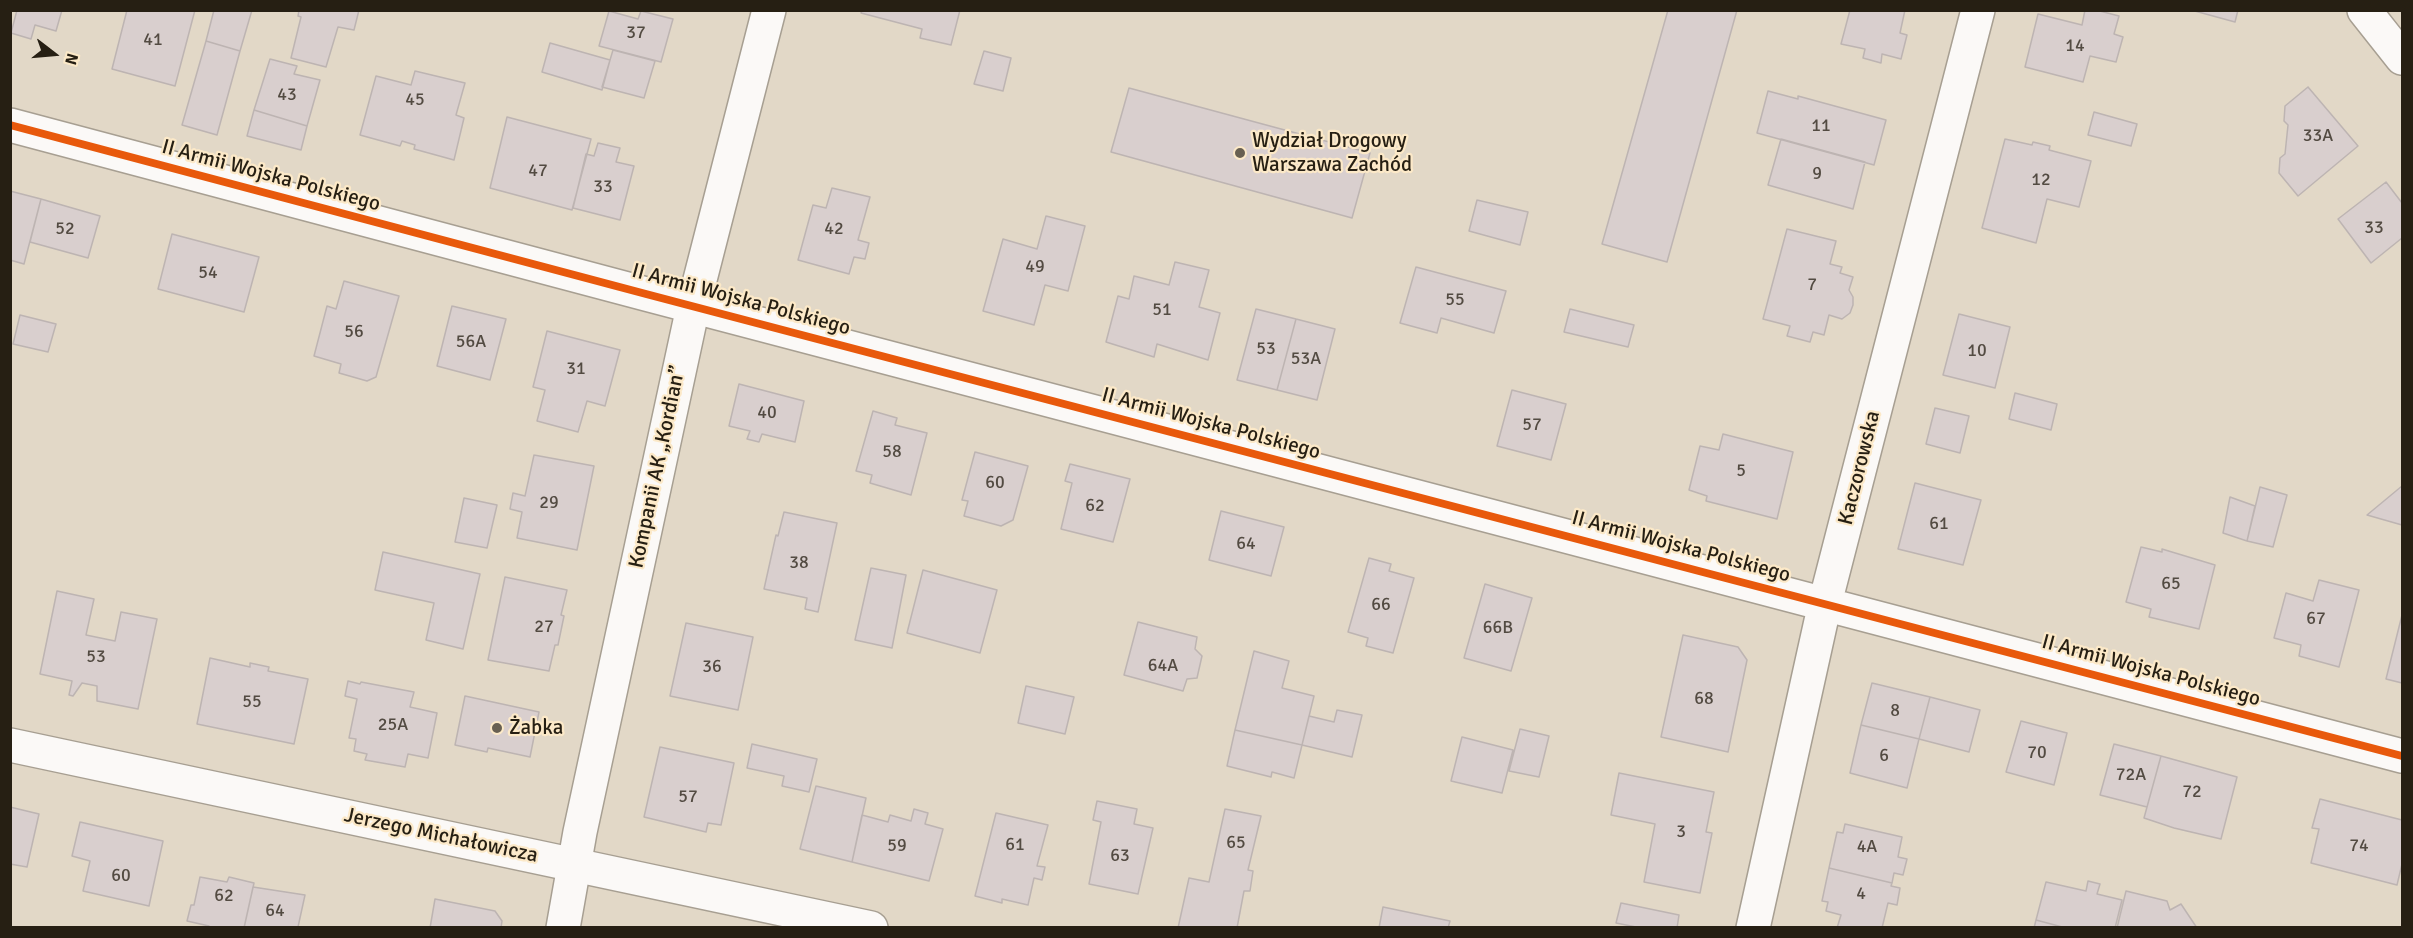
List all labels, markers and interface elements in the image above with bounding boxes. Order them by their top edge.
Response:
house number: 37 [626,22,646,44]
north arrow [24,24,84,84]
house number: 41 [143,29,163,51]
house number: 14 [2065,35,2085,57]
text: N [60,51,82,67]
house number: 43 [277,84,297,106]
house number: 45 [405,89,425,111]
house number: 11 [1811,115,1831,137]
house number: 33A [2303,125,2333,147]
place label: Wydział Drogowy Warszawa Zachód [1252,128,1412,178]
street label: II Armii Wojska Polskiego [159,135,383,217]
marker: Wydział Drogowy Warszawa Zachód [1233,146,1247,160]
house number: 47 [528,160,548,182]
house number: 9 [1812,163,1822,185]
house number: 12 [2031,169,2051,191]
house number: 33 [593,176,613,198]
house number: 33 [2364,217,2384,239]
house number: 52 [55,218,75,240]
house number: 42 [824,218,844,240]
house number: 49 [1025,256,1045,278]
street label: II Armii Wojska Polskiego [629,259,853,341]
house number: 54 [198,262,218,284]
house number: 7 [1807,274,1817,296]
house number: 55 [1445,289,1465,311]
house number: 51 [1152,299,1172,321]
house number: 56 [344,321,364,343]
house number: 56A [456,331,486,353]
house number: 53 [1256,338,1276,360]
house number: 10 [1967,340,1987,362]
house number: 53A [1291,348,1321,370]
house number: 31 [566,358,586,380]
street label: Kompanii AK „Kordian” [624,364,692,570]
street label: II Armii Wojska Polskiego [1099,383,1323,465]
house number: 40 [757,402,777,424]
street label: Kaczorowska [1834,408,1886,528]
house number: 57 [1522,414,1542,436]
house number: 58 [882,441,902,463]
house number: 5 [1736,460,1746,482]
house number: 60 [985,472,1005,494]
house number: 29 [539,492,559,514]
house number: 62 [1085,495,1105,517]
street label: II Armii Wojska Polskiego [1569,506,1793,588]
house number: 61 [1929,513,1949,535]
house number: 64 [1236,533,1256,555]
house number: 38 [789,552,809,574]
house number: 65 [2161,573,2181,595]
house number: 66 [1371,594,1391,616]
house number: 67 [2306,608,2326,630]
house number: 27 [534,616,554,638]
house number: 66B [1483,617,1513,639]
street label: II Armii Wojska Polskiego [2039,630,2263,712]
house number: 53 [86,646,106,668]
house number: 64A [1148,655,1178,677]
house number: 36 [702,656,722,678]
house number: 68 [1694,688,1714,710]
house number: 55 [242,691,262,713]
house number: 8 [1890,700,1900,722]
house number: 25A [378,714,408,736]
place label: Żabka [509,715,563,741]
marker: Żabka [490,721,504,735]
house number: 70 [2027,742,2047,764]
house number: 6 [1879,745,1889,767]
house number: 72A [2116,764,2146,786]
house number: 72 [2182,781,2202,803]
house number: 57 [678,786,698,808]
street label: Jerzego Michałowicza [342,803,540,869]
house number: 3 [1676,821,1686,843]
house number: 65 [1226,832,1246,854]
house number: 61 [1005,834,1025,856]
house number: 59 [887,835,907,857]
house number: 74 [2349,835,2369,857]
house number: 4A [1857,836,1877,858]
house number: 63 [1110,845,1130,867]
house number: 60 [111,865,131,887]
house number: 4 [1856,883,1866,905]
house number: 62 [214,885,234,907]
house number: 64 [265,900,285,922]

